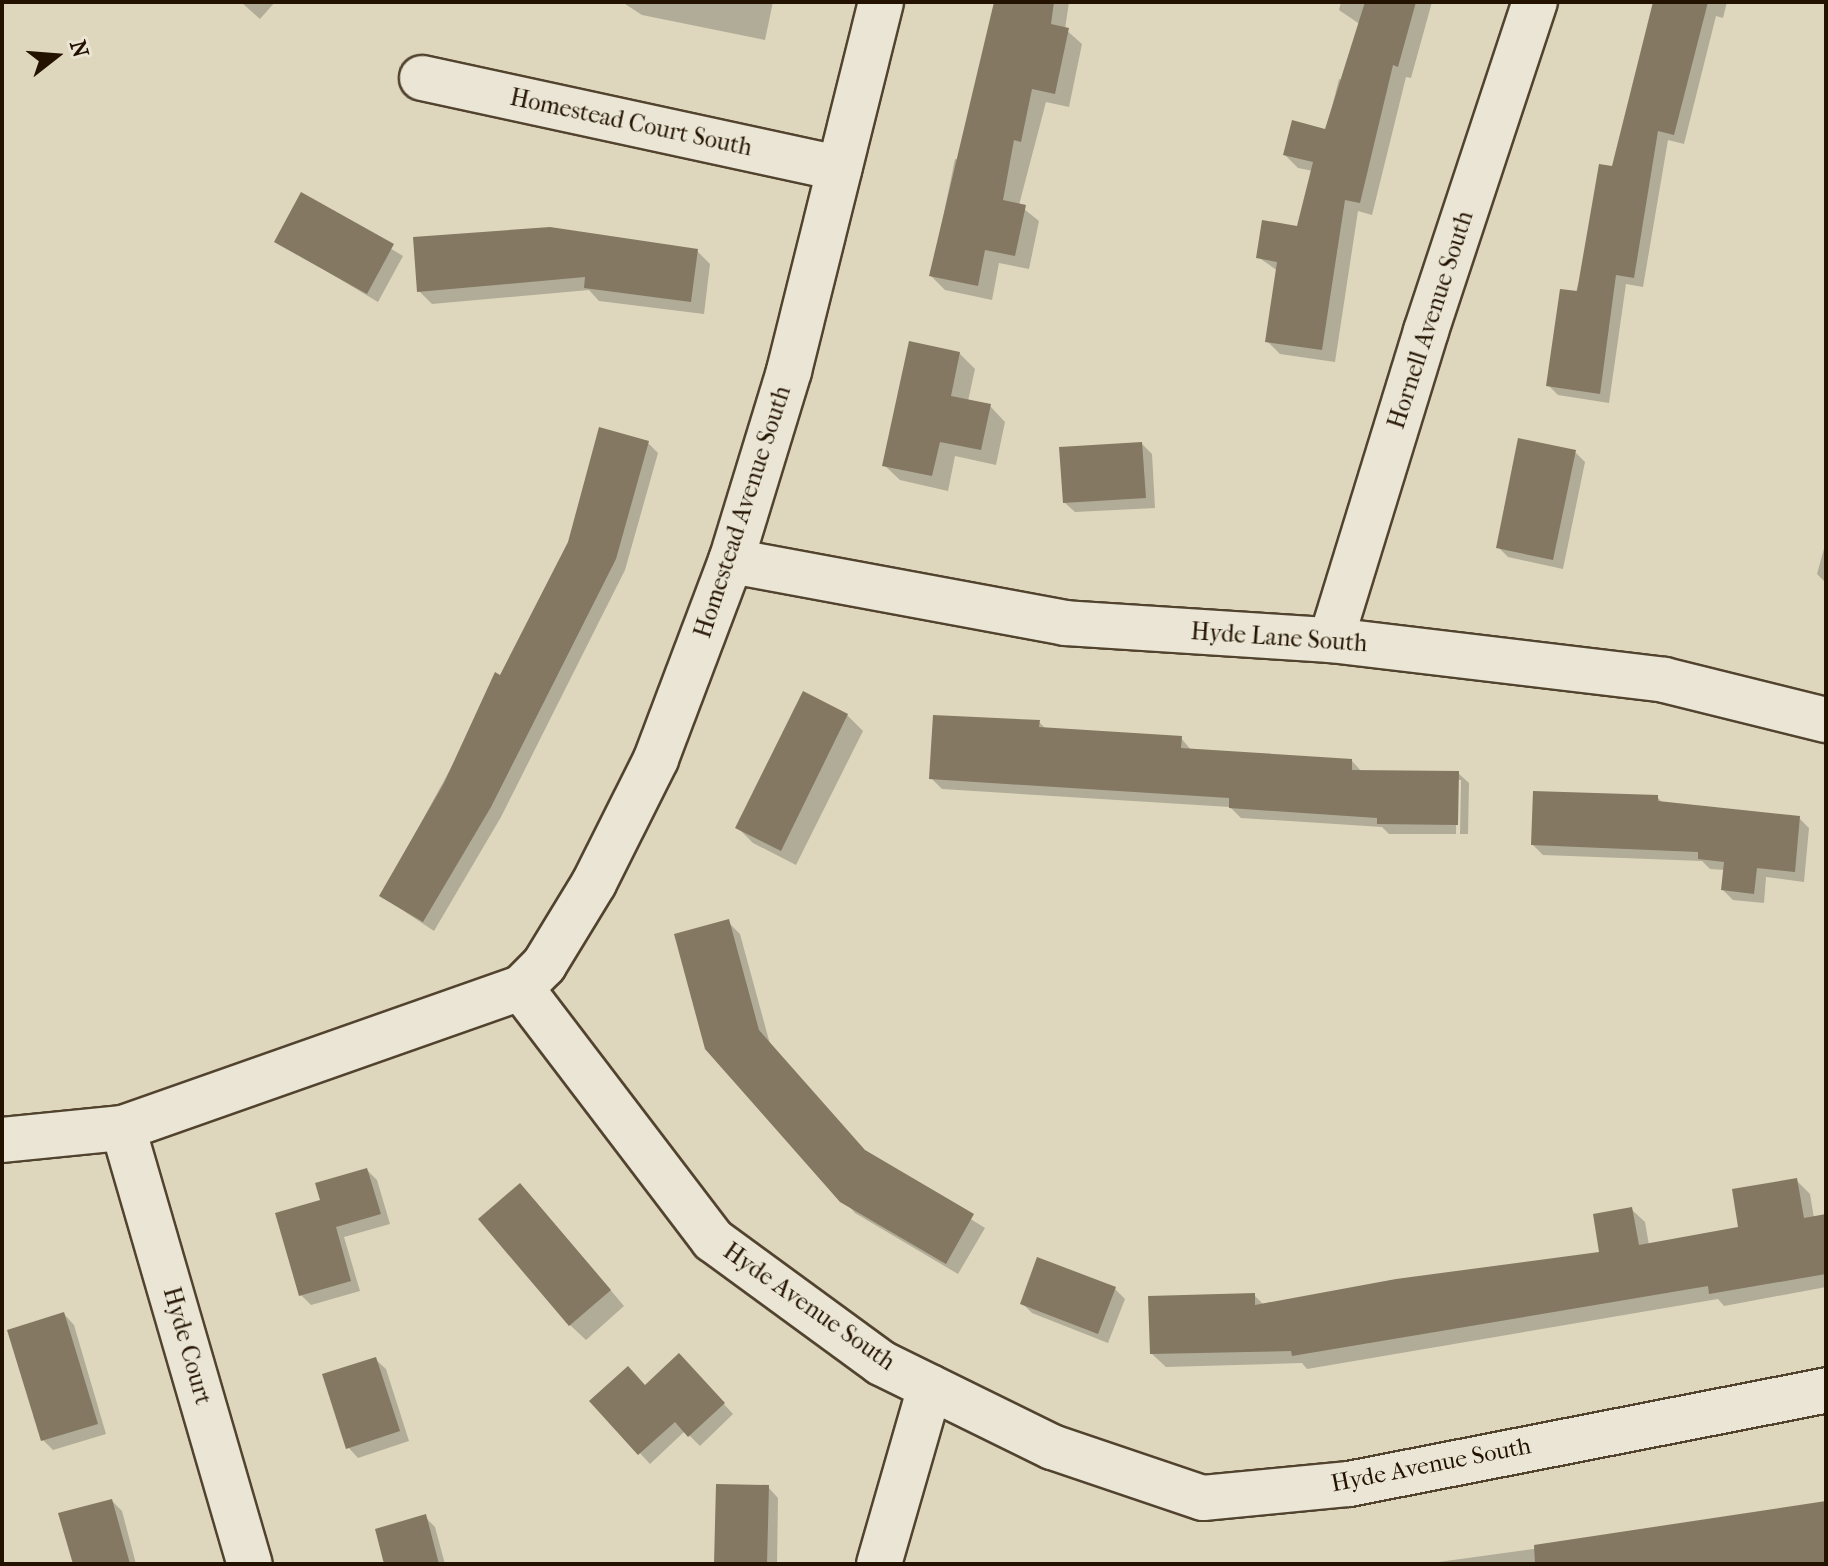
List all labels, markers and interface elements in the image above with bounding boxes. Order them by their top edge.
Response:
north arrow [16,16,96,96]
text: N [64,37,94,61]
street label: Homestead Court South [507,83,755,163]
street label: Hornell Avenue South [1382,207,1480,433]
street label: Homestead Avenue South [689,382,797,642]
street label: Hyde Lane South [1190,617,1368,659]
street label: Hyde Avenue South [718,1237,900,1377]
street label: Hyde Court [156,1284,218,1408]
street label: Hyde Avenue South [1329,1431,1533,1499]

